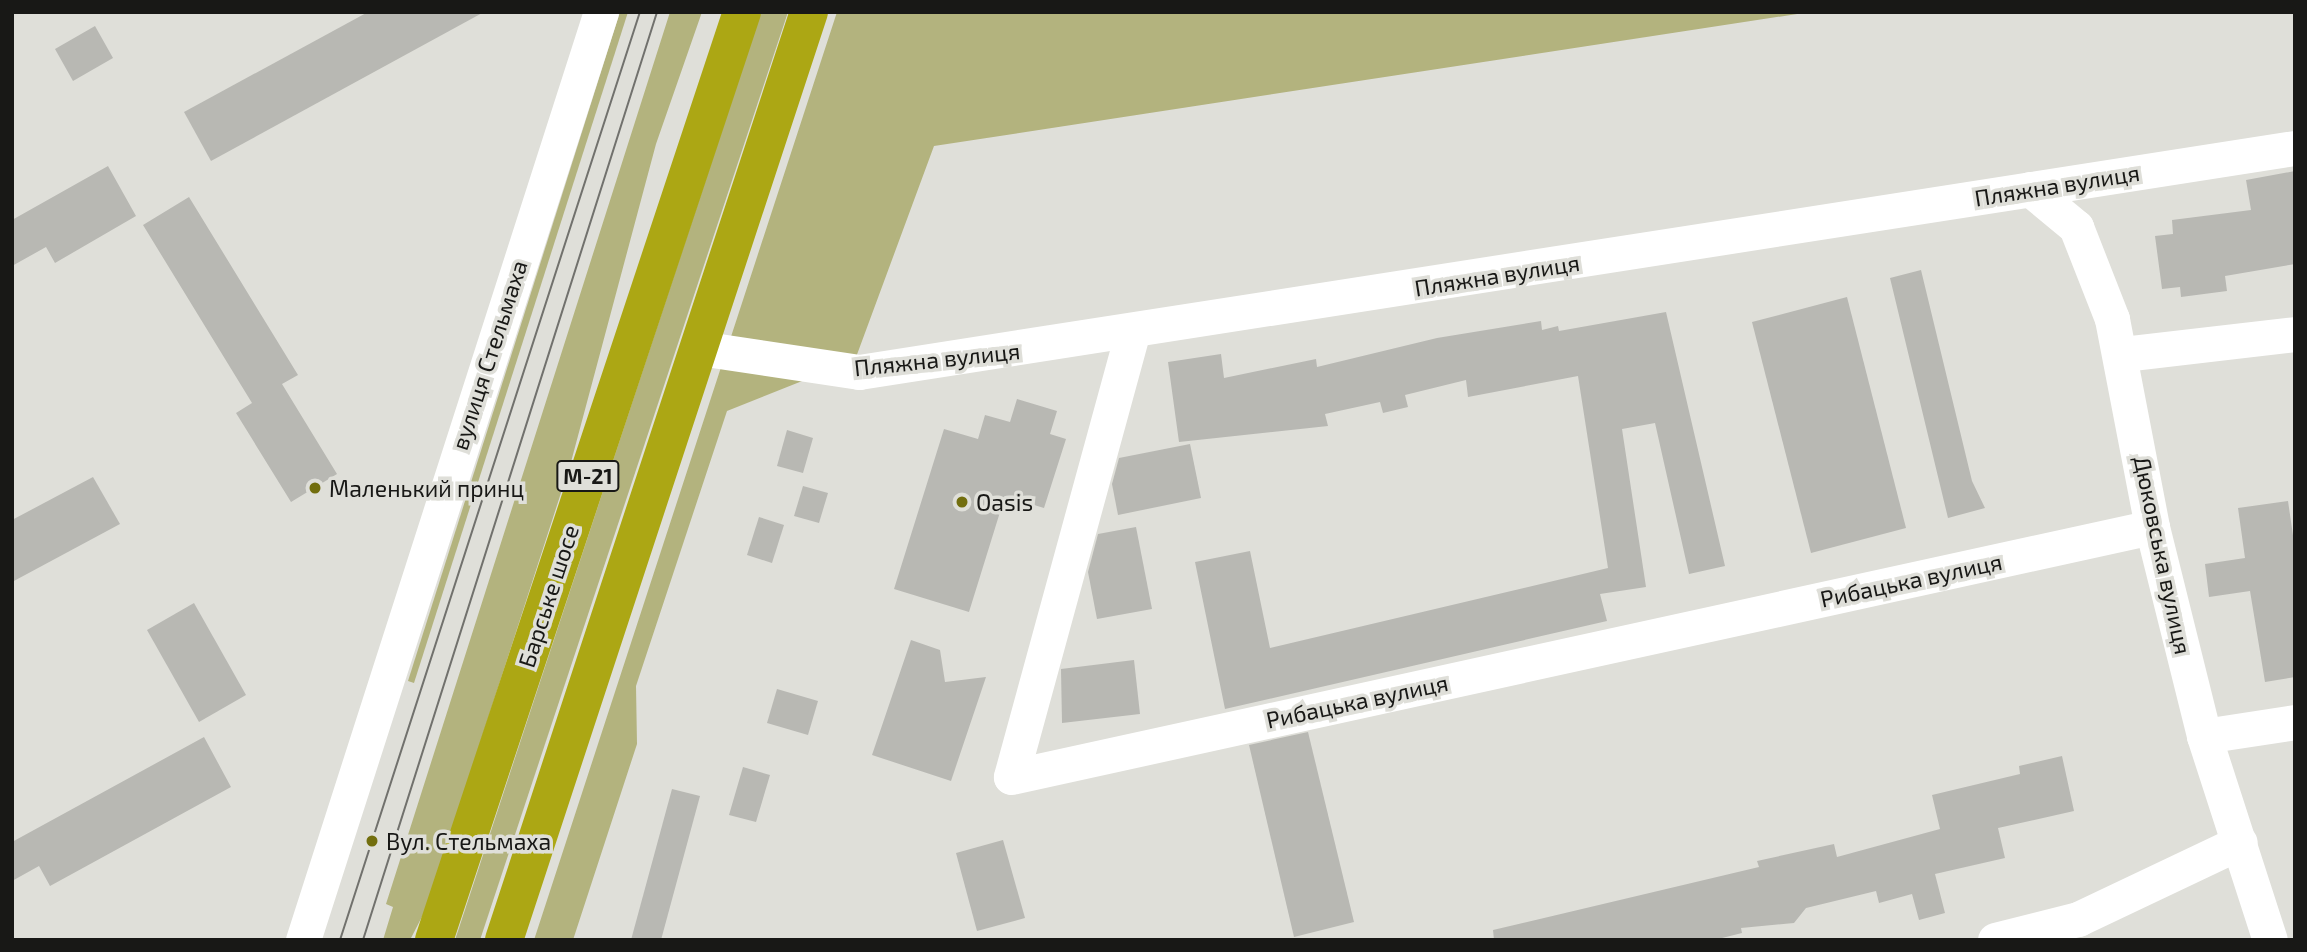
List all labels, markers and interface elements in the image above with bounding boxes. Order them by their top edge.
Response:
street label: Пляжна вулиця [1972,158,2142,212]
street label: Пляжна вулиця [1412,248,1582,302]
street label: вулиця Стельмаха [445,257,533,453]
street label: Пляжна вулиця [853,337,1021,381]
street label: Дюковська вулиця [2128,453,2198,657]
road number: М-21 [555,458,621,494]
place label: Маленький принц [329,474,524,502]
marker: Маленький принц [307,480,323,496]
place label: Oasis [976,488,1033,516]
marker: Oasis [954,494,970,510]
street label: Барське шосе [512,521,584,671]
street label: Рибацька вулиця [1818,547,2004,613]
street label: Рибацька вулиця [1264,668,1450,734]
place label: Вул. Стельмаха [386,827,551,855]
marker: Вул. Стельмаха [364,833,380,849]

